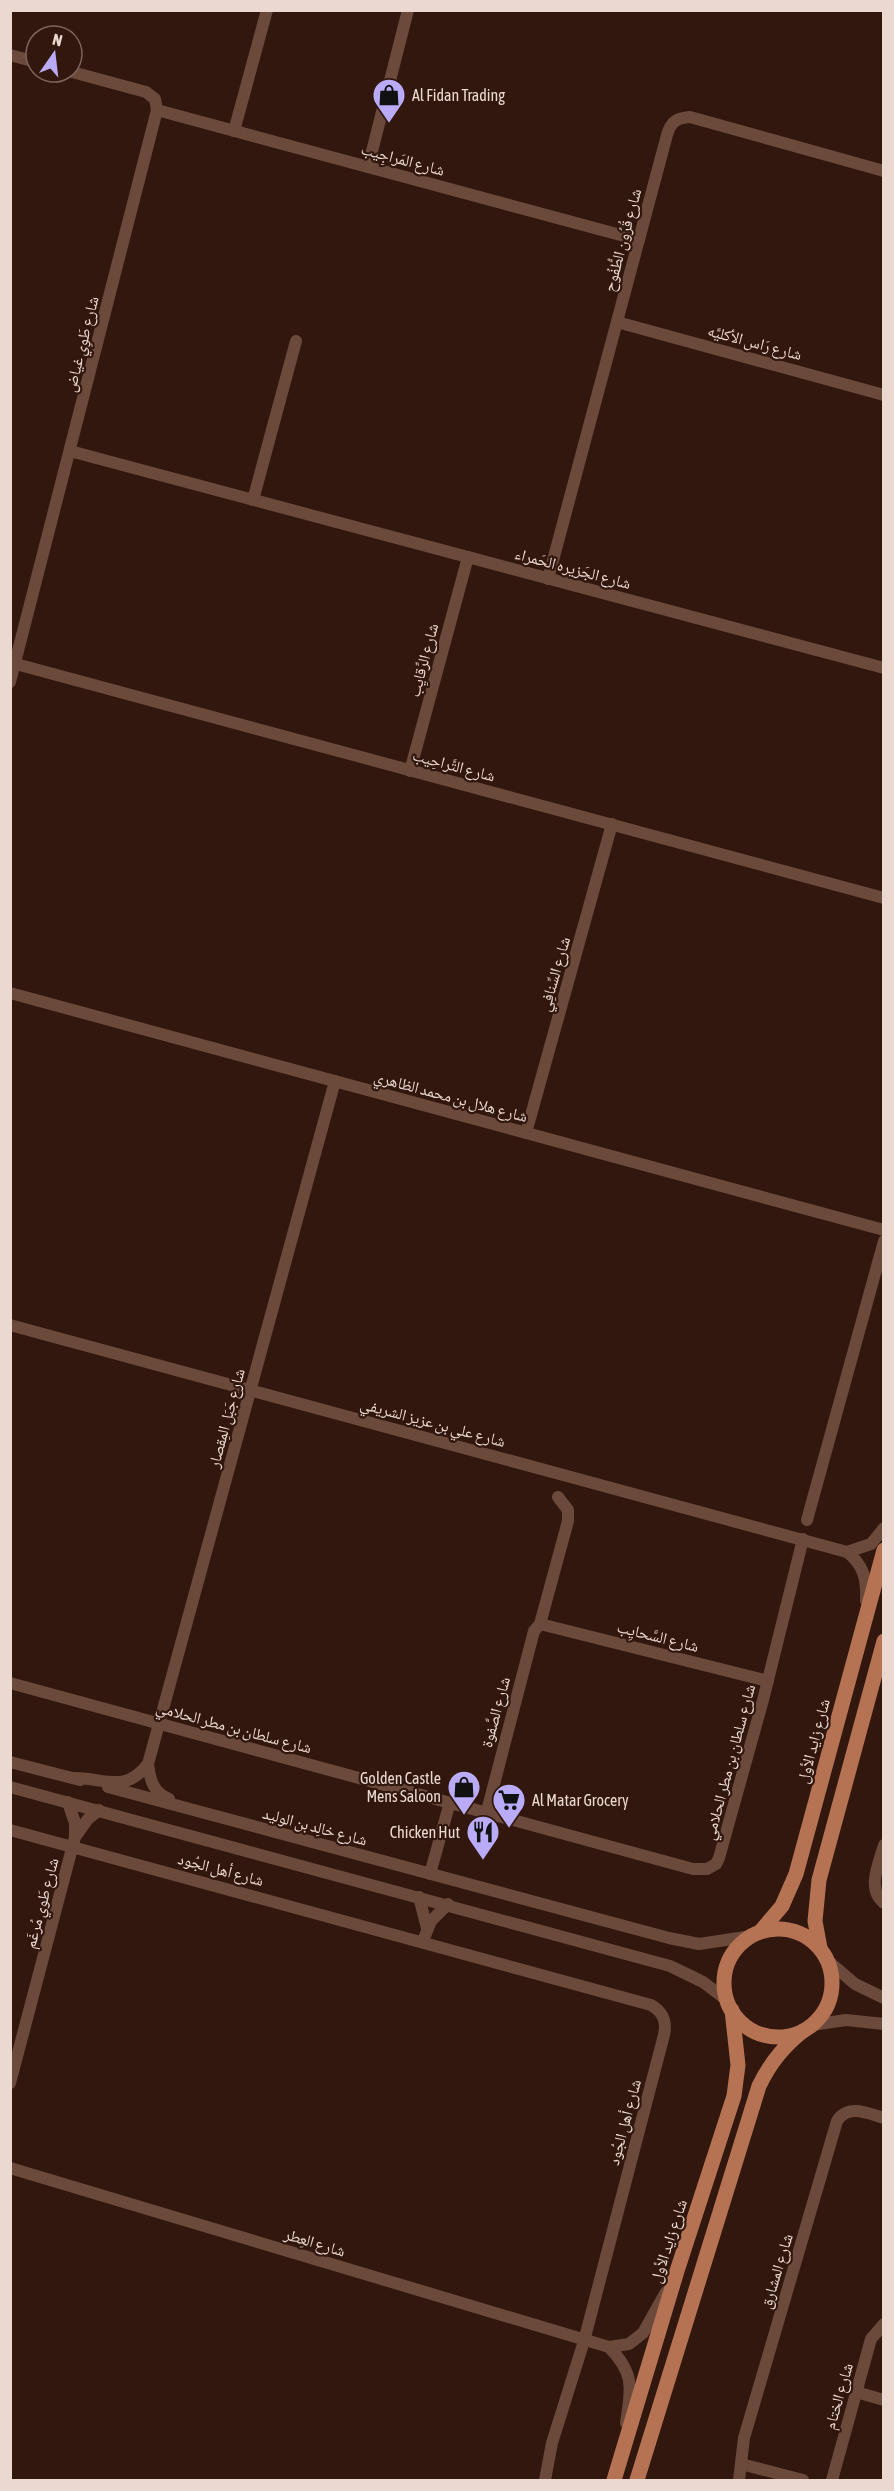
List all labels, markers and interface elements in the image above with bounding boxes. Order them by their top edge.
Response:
north arrow [24,24,84,84]
text: N [51,30,64,49]
shop icon: Al Fidan Trading [371,77,407,124]
place label: Al Fidan Trading [412,86,505,105]
street label: شارع المَراجِيب [359,139,447,182]
street label: شارع قُرُون الطُّفُوح [599,186,646,294]
street label: شارع طَوِي غياض [60,294,106,395]
street label: شارع رَاس الأكليَّه [705,321,804,365]
street label: شارع الجَزيره الحَمراء [513,544,633,594]
street label: شارع الرِّقايِب [405,621,444,700]
street label: شارع التَّراحِيب [410,745,497,787]
street label: شارع السِّنافِي [535,935,577,1015]
street label: شارع هلال بن محمد الظاهري [371,1067,530,1129]
street label: شارع جَبَل المِقصار [204,1367,250,1471]
street label: شارع علي بن عزيز الشريفي [357,1394,507,1454]
street label: شارع السَّحايِب [614,1617,701,1658]
street label: شارع الصَّفوة [477,1675,515,1750]
street label: شارع سلطان بن مطر الحلامي [700,1682,762,1843]
street label: شارع زايد الأول [793,1697,835,1786]
street label: شارع سلطان بن مطر الحلامي [153,1698,314,1760]
place label: Golden Castle Mens Saloon [360,1769,441,1805]
shop icon: Golden Castle Mens Saloon [446,1769,482,1816]
supermarket icon: Al Matar Grocery [491,1782,527,1829]
place label: Al Matar Grocery [532,1791,629,1810]
street label: شارع خالِد بن الوليد [260,1803,369,1851]
restaurant icon: Chicken Hut [465,1814,501,1861]
place label: Chicken Hut [390,1823,460,1841]
street label: شارع أهل الجُود [176,1849,266,1891]
street label: شارع طَوي مُرغَم [20,1856,66,1951]
street label: شارع أهل الجُود [604,2077,646,2167]
street label: شارع زايد الأول [646,2197,692,2286]
street label: شارع العِطر [281,2224,348,2262]
street label: شارع المشارق [756,2231,798,2311]
street label: شارع الختام [820,2361,858,2432]

